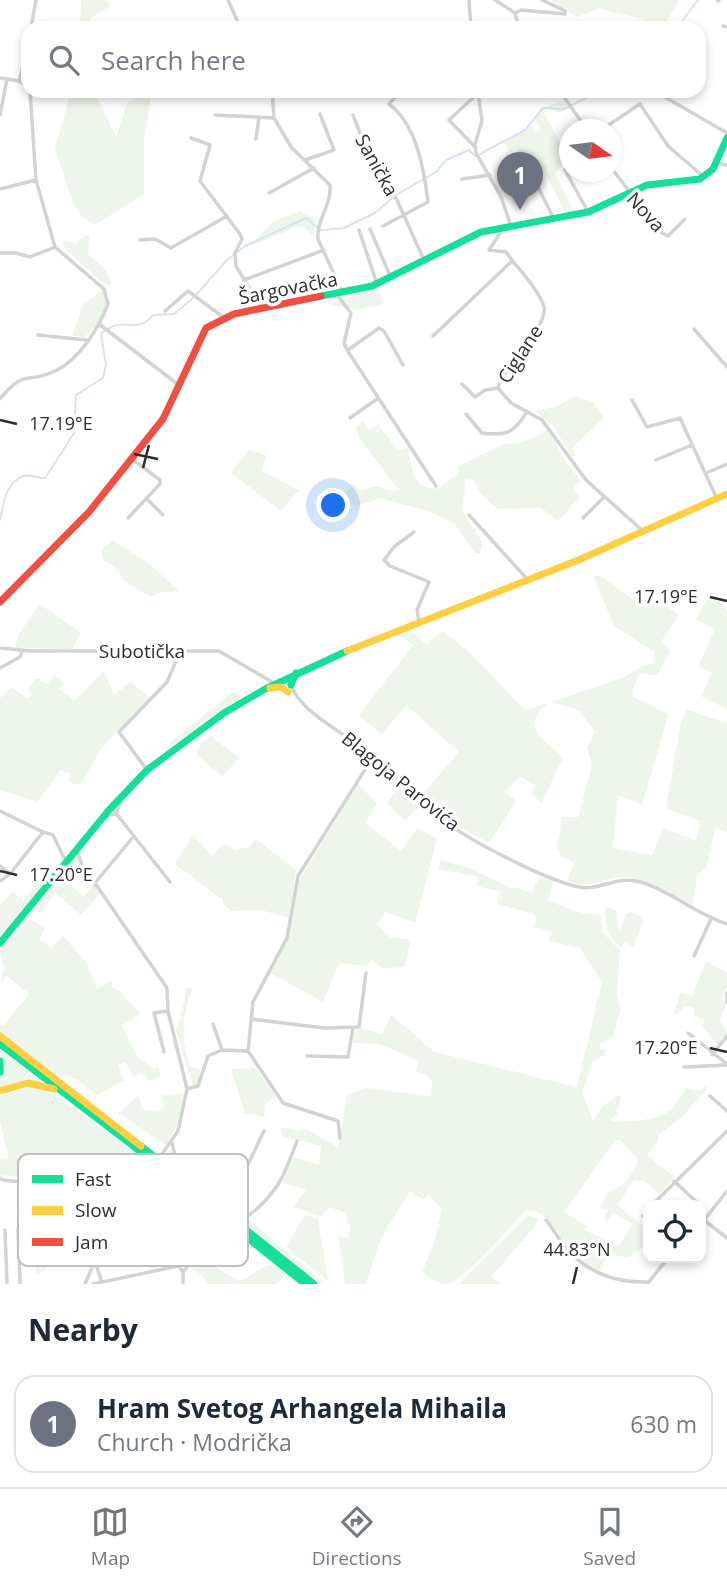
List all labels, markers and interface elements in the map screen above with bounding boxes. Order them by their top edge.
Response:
search box [21,21,706,98]
icon: search [45,41,83,79]
text: Search here [101,42,246,78]
north arrow [559,119,622,182]
street label: Sanička [349,129,405,201]
pin: 1 [497,152,543,210]
street label: Nova [621,186,671,238]
street label: Šargovačka [236,266,340,310]
street label: Ciglane [491,320,549,388]
text: 17.19°E [29,411,93,435]
your location [316,488,350,522]
text: 17.19°E [634,584,698,608]
street label: Subotička [99,638,185,664]
street label: Blagoja Parovića [337,725,465,837]
text: 17.20°E [29,862,93,886]
text: 17.20°E [634,1035,698,1059]
legend [18,1154,248,1266]
text: Fast [75,1166,111,1192]
text: Slow [75,1197,117,1223]
map controls [643,1200,706,1263]
button: locate [643,1200,706,1263]
text: Jam [73,1229,108,1255]
text: 44.83°N [543,1237,611,1261]
text: Nearby [28,1309,138,1350]
text: Hram Svetog Arhangela Mihaila [97,1390,507,1426]
text: 1 [46,1408,60,1440]
text: 630 m [630,1408,697,1440]
text: Church · Modrička [97,1426,292,1458]
tab: Map [91,1503,130,1571]
tab: Directions [312,1503,402,1571]
tab: Saved [583,1503,636,1571]

